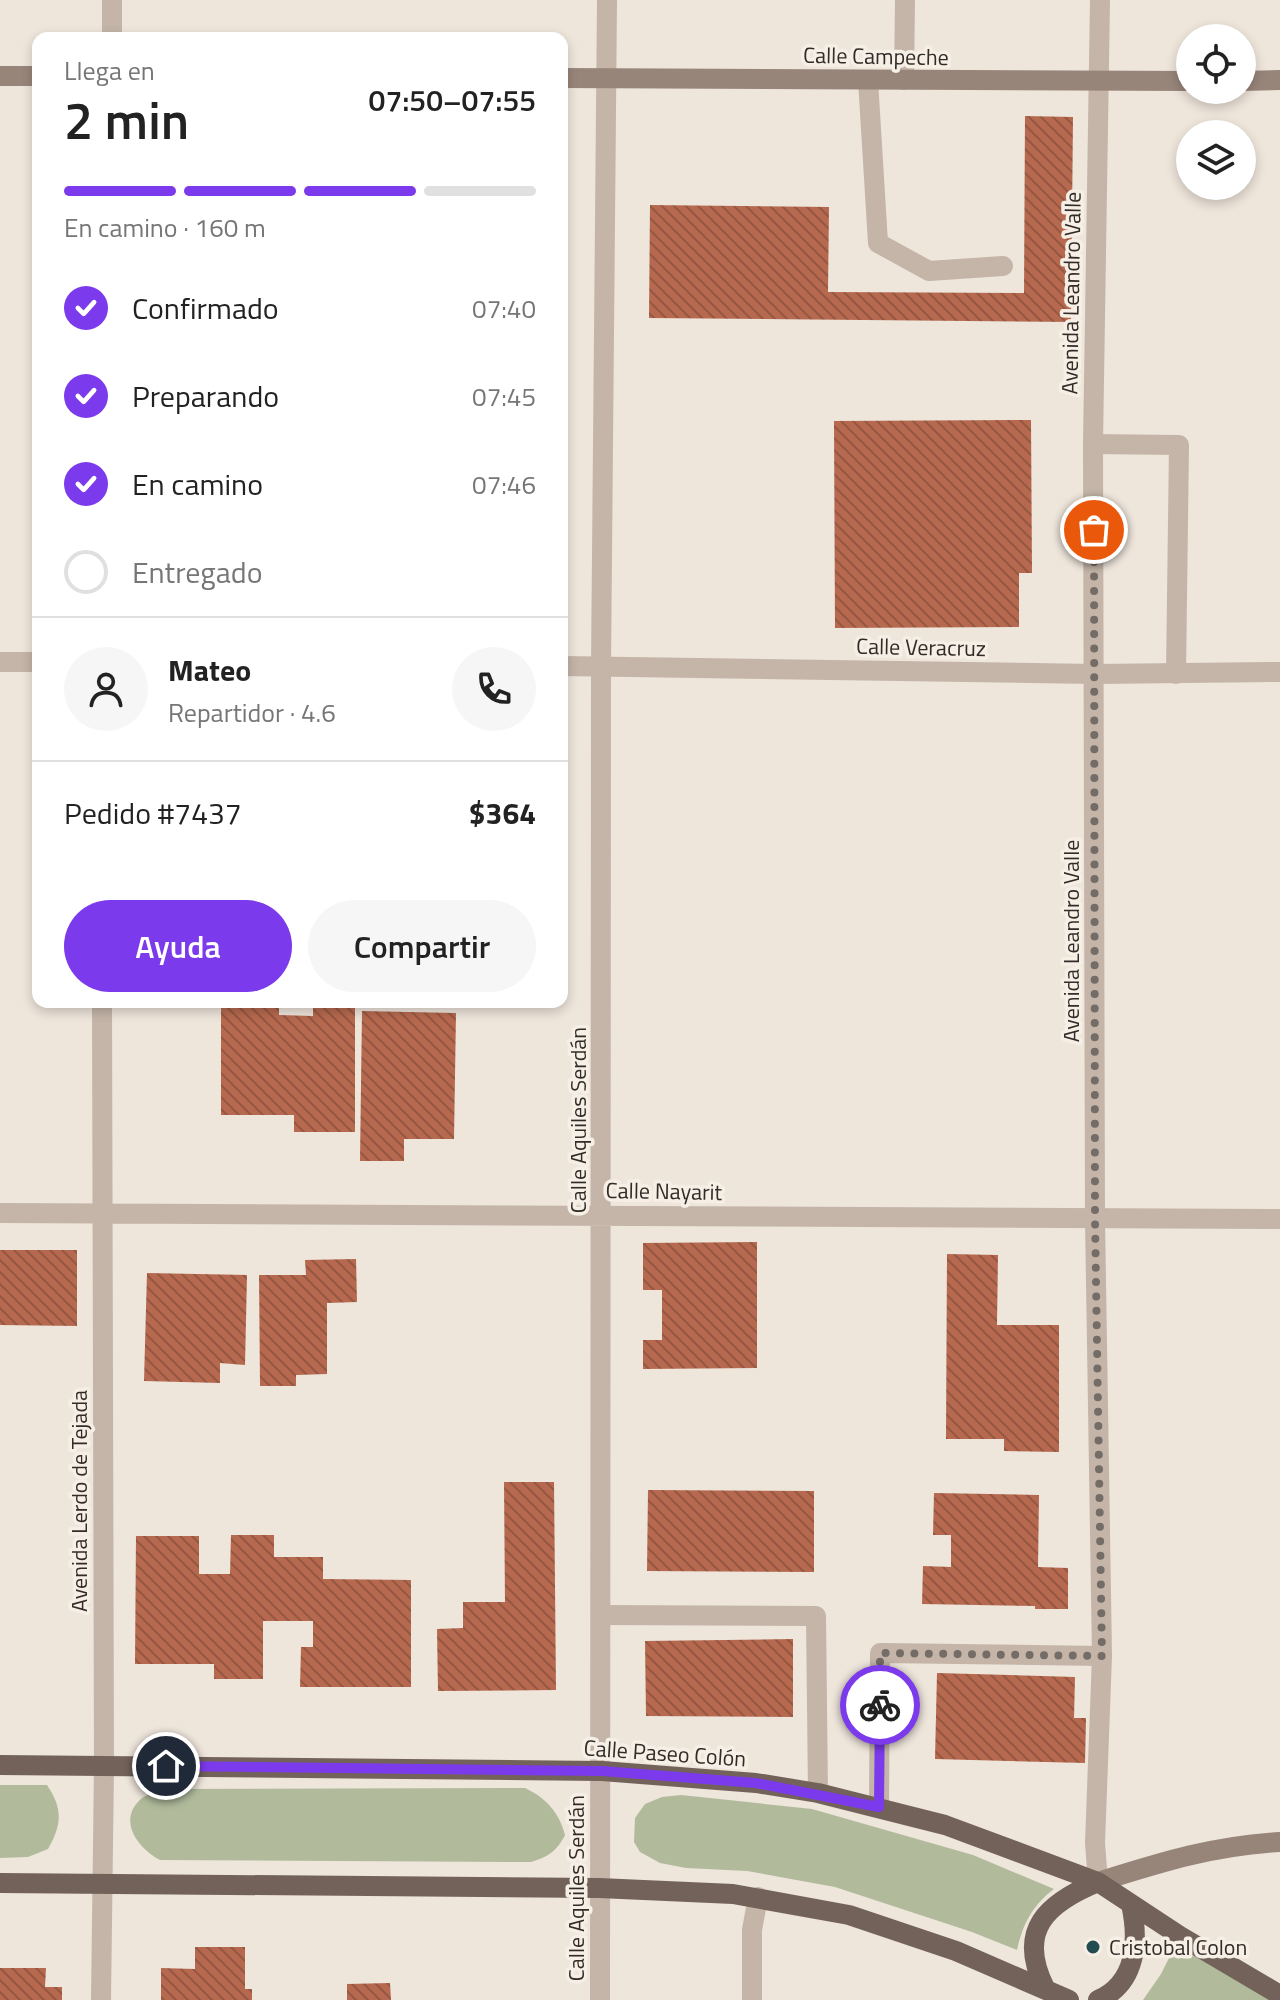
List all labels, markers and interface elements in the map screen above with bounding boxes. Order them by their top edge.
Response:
map controls [1176,24,1256,200]
button: locate [1176,24,1256,104]
street label: Calle Campeche [803,38,949,74]
text: Llega en [64,51,155,90]
text: 07:50–07:55 [369,77,536,123]
text: 2 min [64,80,189,159]
button: layers [1176,120,1256,200]
street label: Avenida Leandro Valle [1052,191,1090,395]
text: En camino · 160 m [64,208,266,247]
text: Confirmado [132,285,279,331]
icon: check [64,286,108,330]
text: 07:40 [472,289,536,328]
text: Preparando [132,373,279,419]
icon: check [64,374,108,418]
text: 07:45 [472,377,536,416]
text: En camino [132,461,263,507]
icon: check [64,462,108,506]
text: 07:46 [472,465,536,504]
pin [1060,496,1128,564]
icon: bag [1072,508,1116,552]
text: Entregado [132,549,263,595]
street label: Calle Veracruz [856,629,986,665]
button: person [64,647,148,731]
text: Mateo [168,647,251,693]
button: phone [452,647,536,731]
text: Repartidor · 4.6 [168,693,336,732]
text: Pedido #7437 [64,790,242,836]
text: $364 [469,790,536,836]
street label: Avenida Leandro Valle [1054,840,1088,1042]
button: Ayuda [64,900,292,992]
button: Compartir [308,900,536,992]
street label: Calle Aquiles Serdán [561,1027,595,1213]
street label: Calle Nayarit [605,1173,723,1209]
street label: Avenida Lerdo de Tejada [62,1390,96,1612]
courier [840,1665,920,1745]
icon: bike [858,1683,902,1727]
street label: Calle Paseo Colón [583,1730,747,1776]
pin [132,1732,200,1800]
icon: home [144,1744,188,1788]
street label: Calle Aquiles Serdán [559,1795,593,1981]
place label: Cristobal Colon [1109,1930,1247,1964]
marker: Cristobal Colon [1084,1938,1102,1956]

